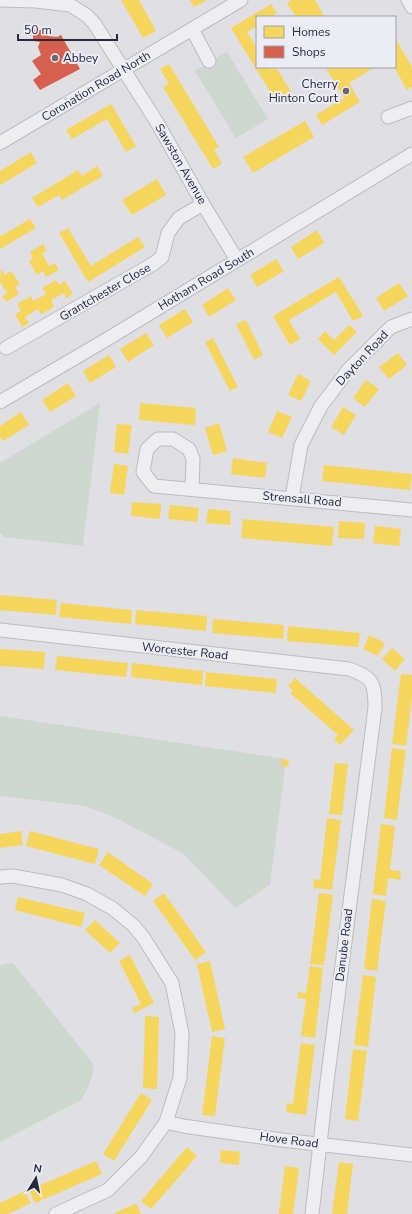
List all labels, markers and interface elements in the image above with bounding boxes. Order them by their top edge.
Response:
scale bar [18,16,117,42]
legend [256,16,396,68]
text: 50 m [24,22,52,38]
text: Homes [292,24,330,40]
text: Shops [292,44,326,60]
street label: Coronation Road North [39,47,153,125]
place label: Abbey [63,50,99,66]
marker: Abbey [50,53,60,63]
place label: Cherry Hinton Court [269,76,339,106]
marker: Cherry Hinton Court [341,86,351,96]
street label: Sawston Avenue [151,121,211,207]
street label: Hotham Road South [155,244,257,314]
street label: Grantchester Close [56,259,154,325]
street label: Dayton Road [332,327,392,389]
street label: Strensall Road [262,488,342,510]
street label: Worcester Road [141,639,229,663]
street label: Danube Road [332,908,356,982]
street label: Hove Road [259,1128,319,1152]
north arrow [16,1158,56,1198]
text: N [32,1161,43,1177]

